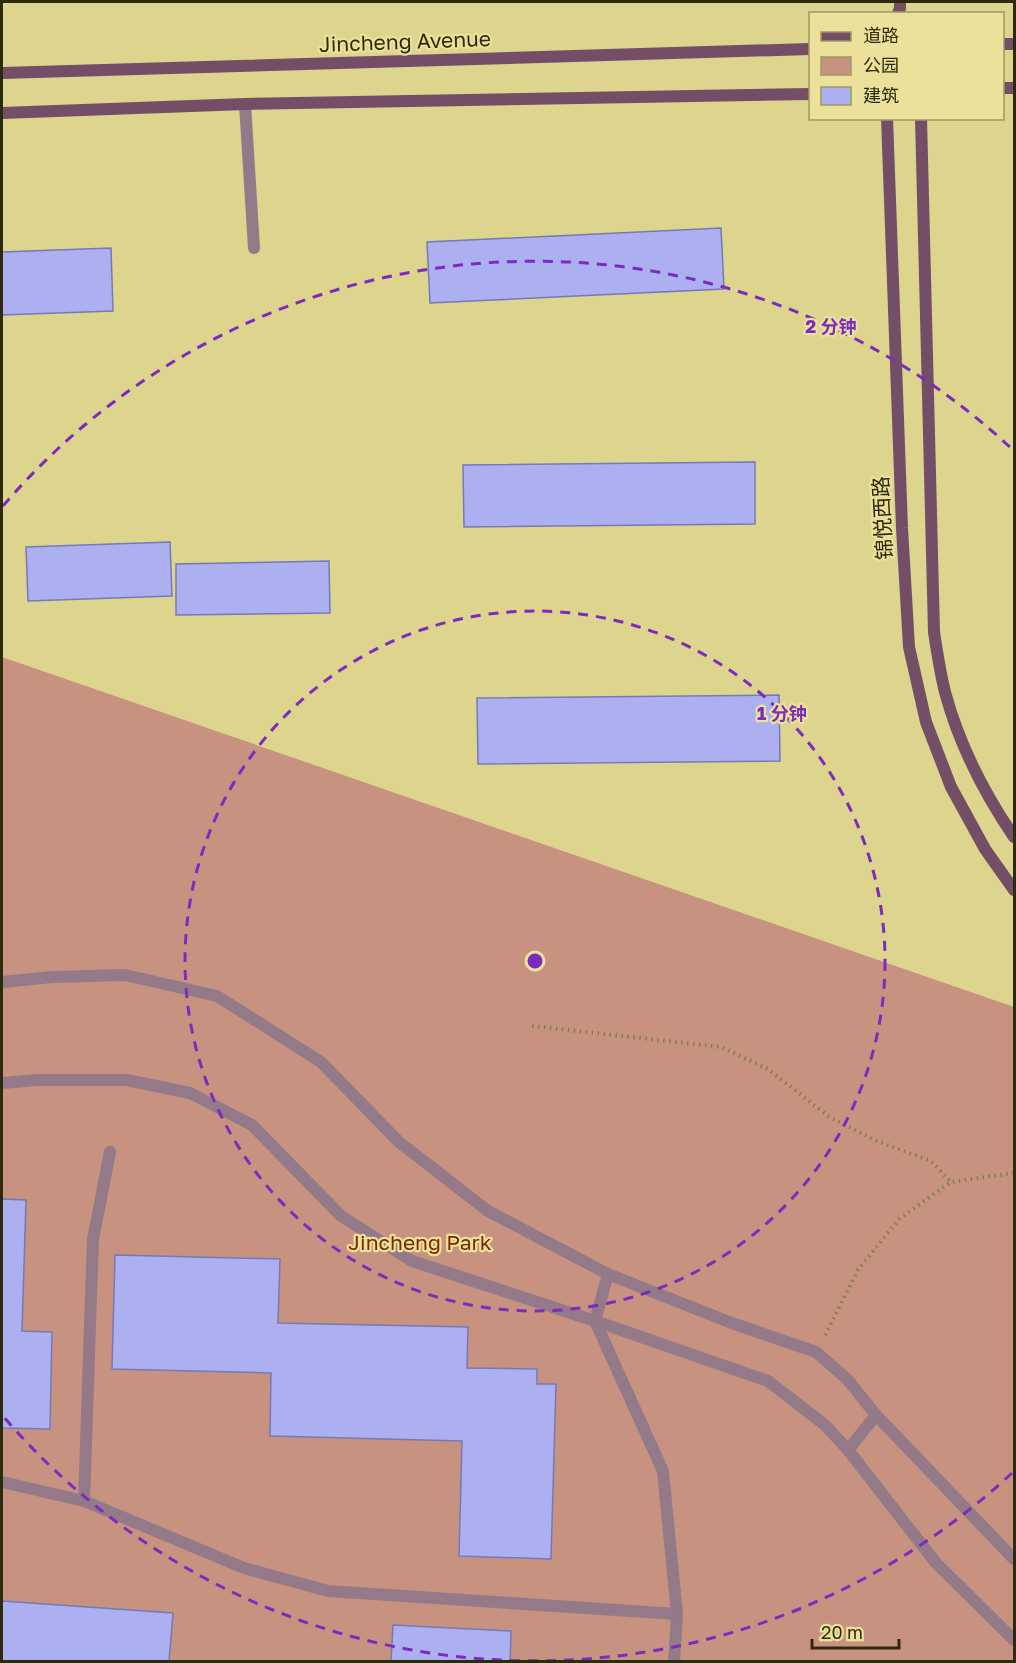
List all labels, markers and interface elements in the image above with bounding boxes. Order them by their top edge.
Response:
legend [809,12,1004,120]
text: 道路 [863,24,899,46]
street label: Jincheng Avenue [319,25,491,57]
text: 公园 [863,54,899,76]
text: 建筑 [863,84,899,106]
text: 2 分钟 [805,315,857,337]
street label: 锦悦西路 [867,475,897,561]
text: 1 分钟 [757,702,807,724]
centre of rings [525,951,545,971]
park label: Jincheng Park [348,1229,492,1255]
scale bar [812,1612,899,1650]
text: 20 m [821,1621,863,1643]

